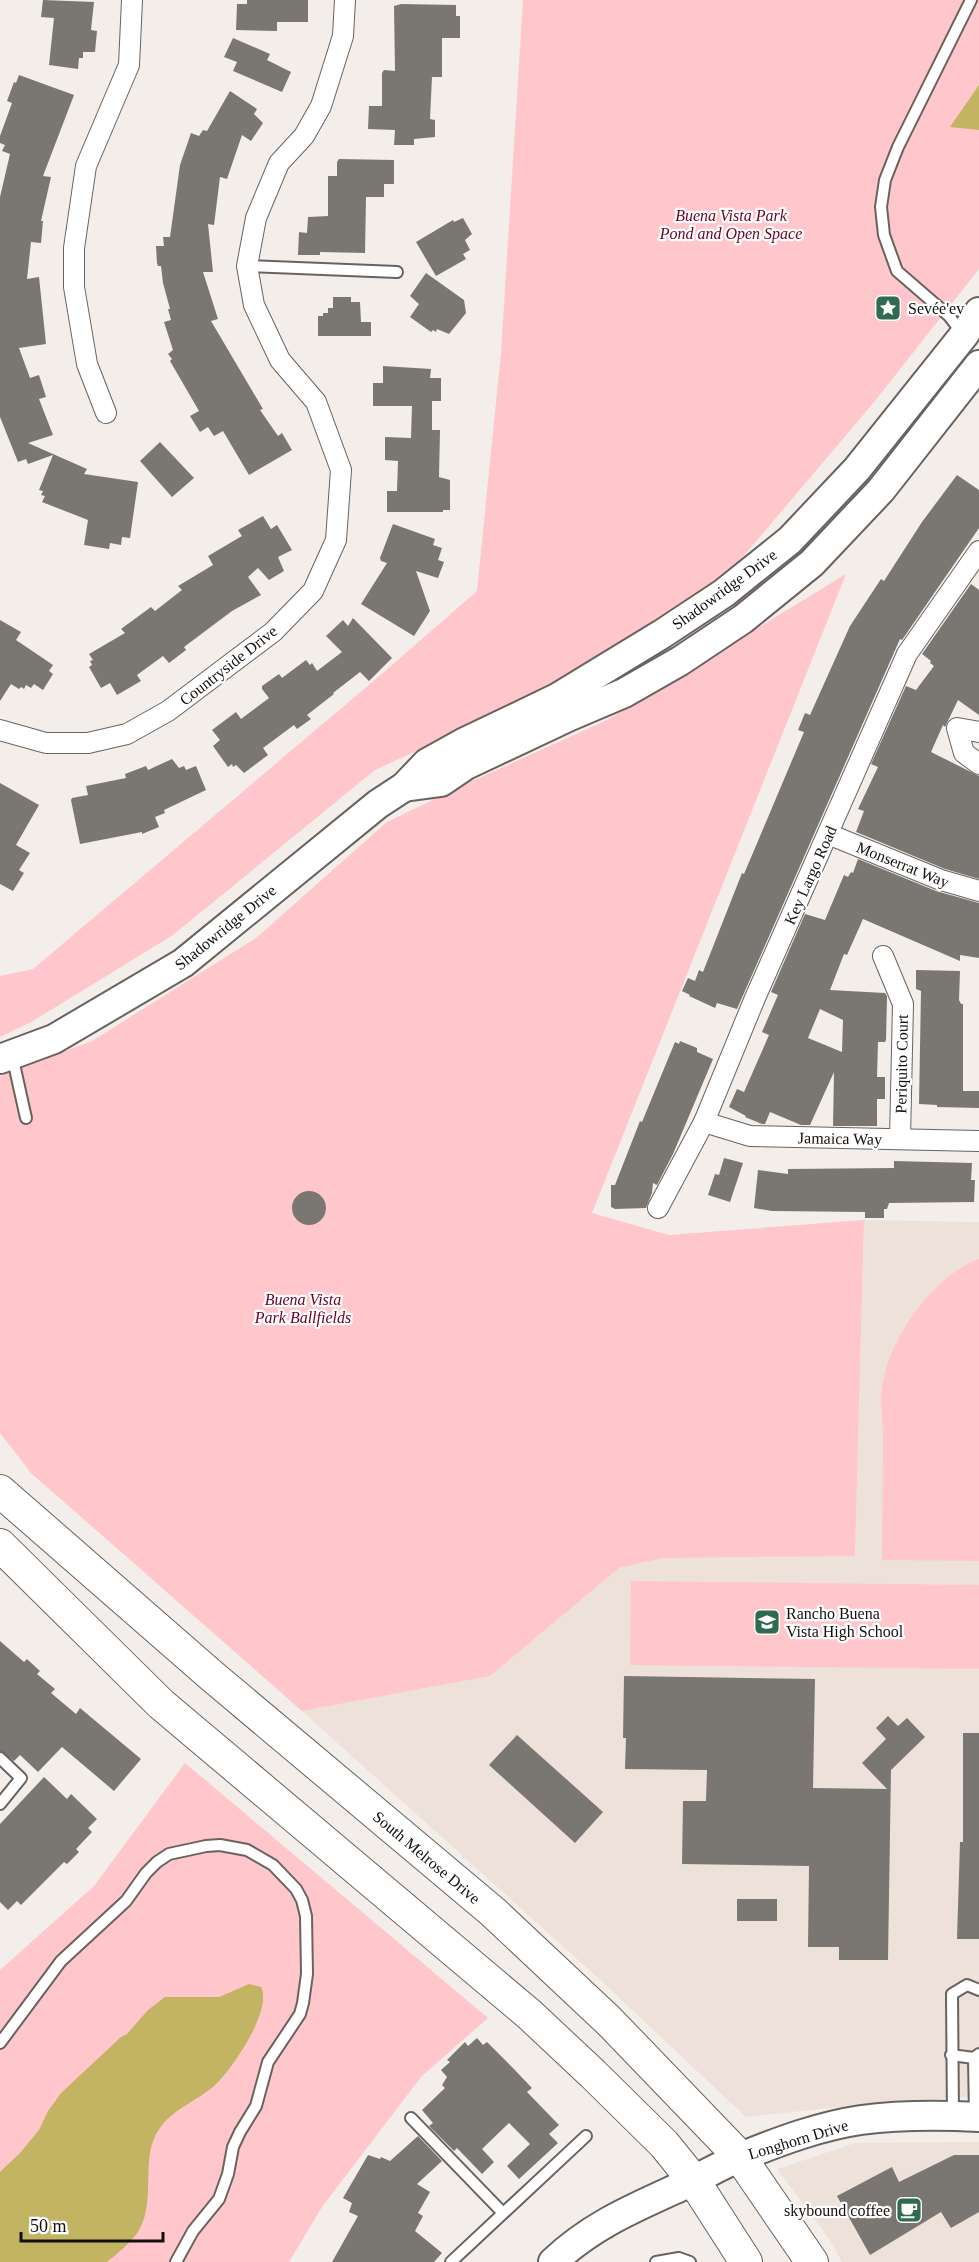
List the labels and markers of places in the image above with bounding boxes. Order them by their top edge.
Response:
place icon: Sevée'ev [873,293,903,323]
place label: Sevée'ev [908,300,964,317]
place label: Rancho Buena Vista High School [786,1605,904,1641]
school or university icon: Rancho Buena Vista High School [752,1607,782,1637]
cafe icon: skybound coffee [894,2195,924,2225]
place label: skybound coffee [784,2202,890,2220]

